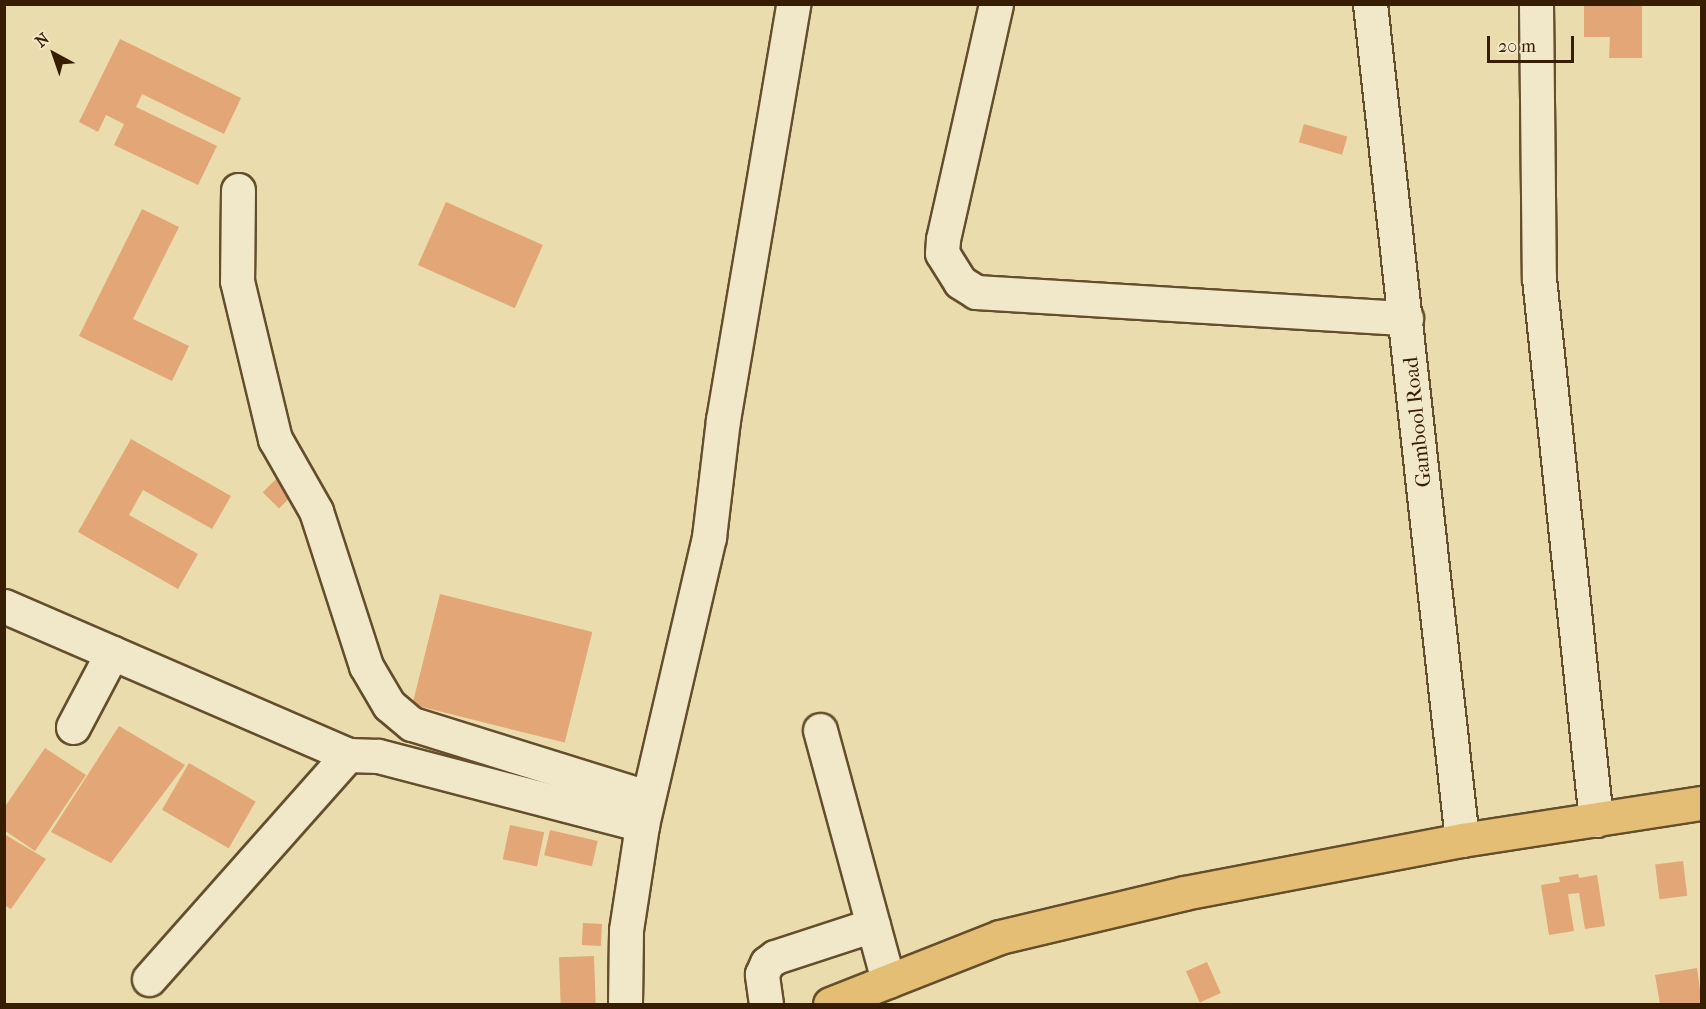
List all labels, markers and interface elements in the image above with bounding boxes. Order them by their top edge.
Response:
north arrow [24,24,84,84]
scale bar [1490,24,1577,62]
text: N [31,29,53,51]
text: 20 m [1498,36,1536,57]
street label: Gambool Road [1398,355,1436,489]

